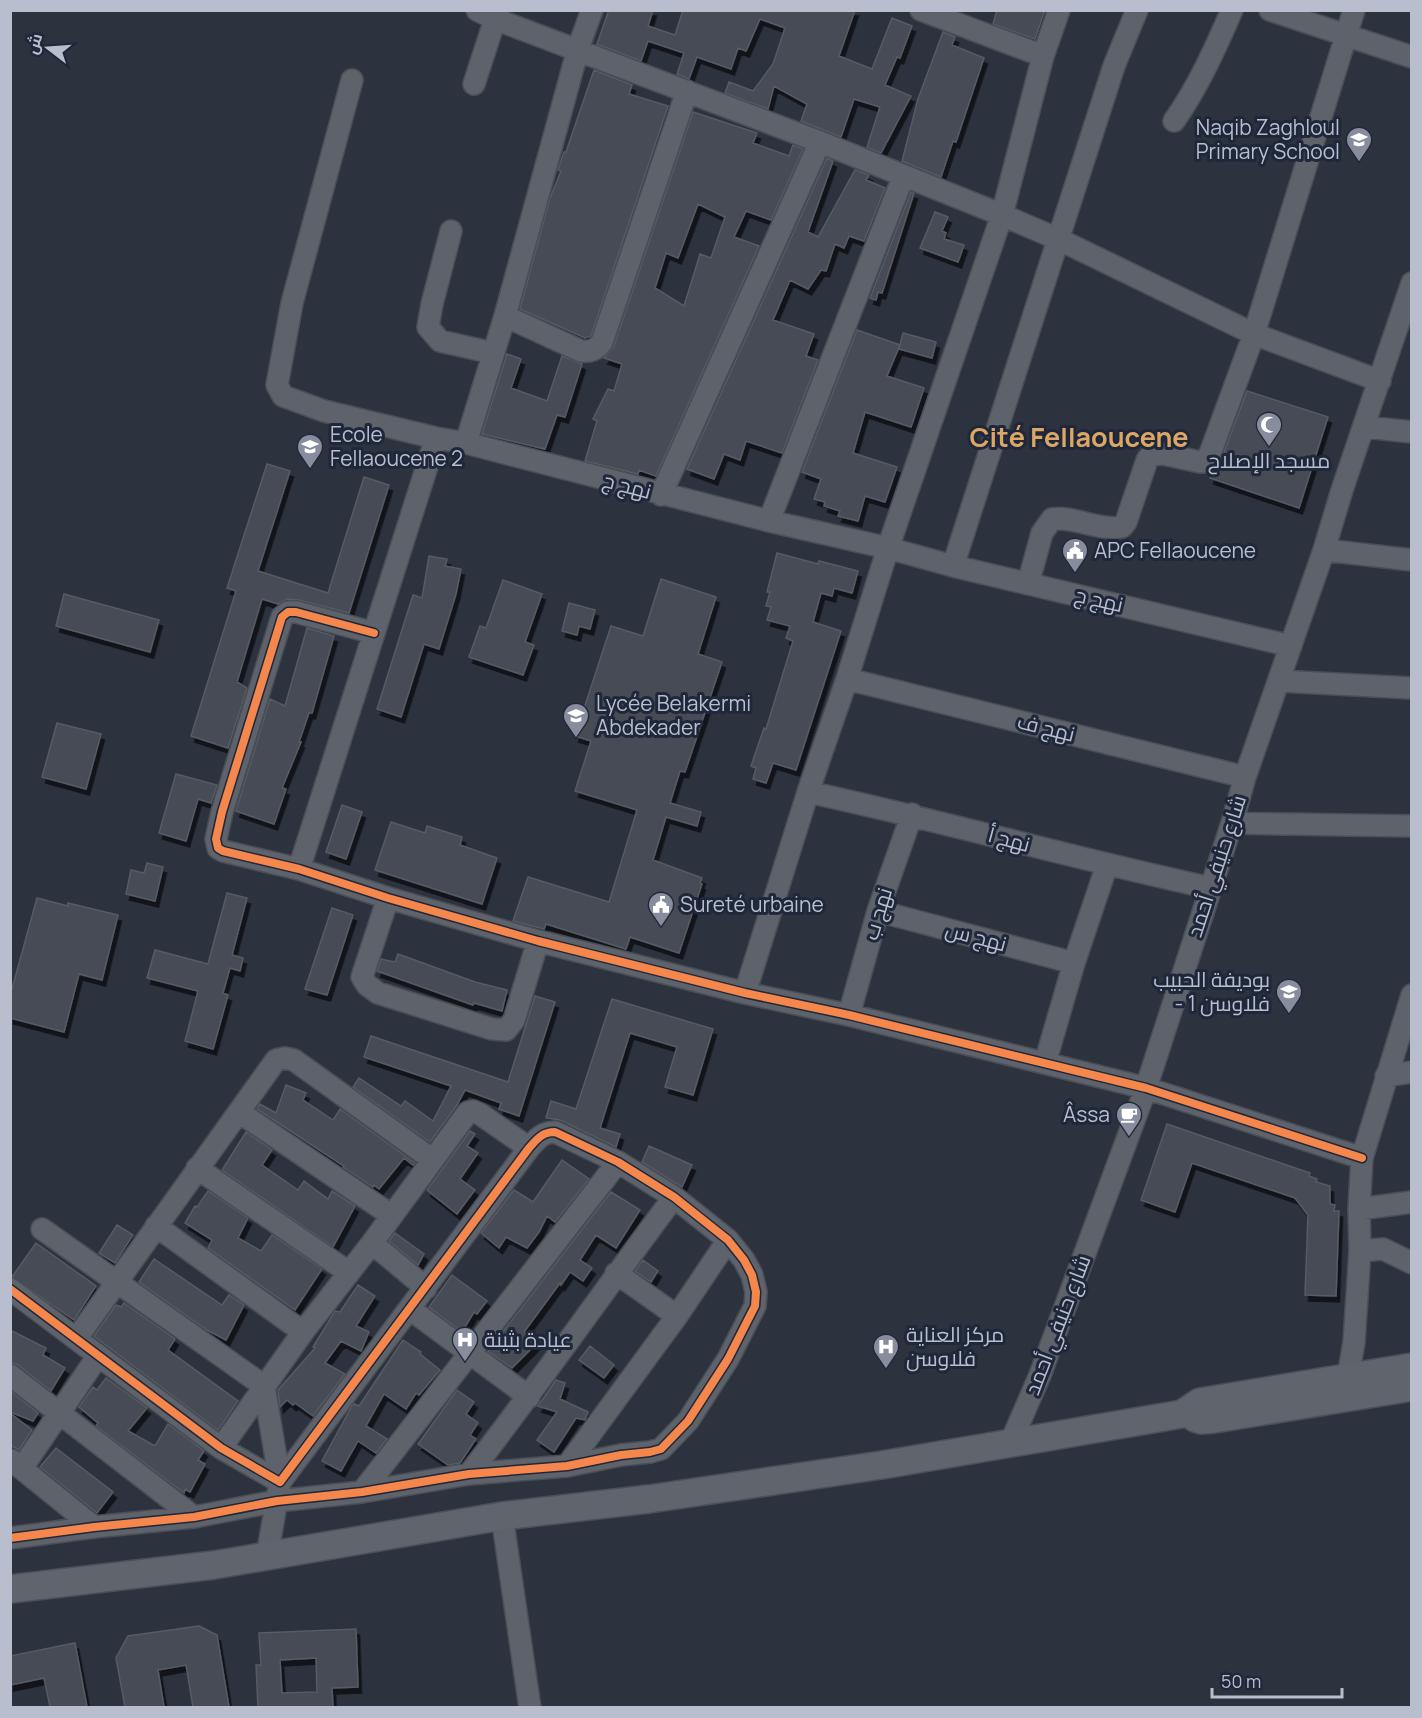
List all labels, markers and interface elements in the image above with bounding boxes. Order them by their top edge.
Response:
north arrow [18,18,78,78]
text: ش [20,31,47,57]
place label: Naqib Zaghloul Primary School [1196,113,1340,165]
school or university icon: Naqib Zaghloul Primary School [1344,125,1374,163]
mosque icon: مسجد اﻹصلاح [1254,410,1284,448]
district label: Cité Fellaoucene [969,418,1189,455]
place label: Ecole Fellaoucene 2 [330,420,463,472]
school or university icon: Ecole Fellaoucene 2 [295,432,325,470]
place label: مسجد اﻹصلاح [1208,446,1330,475]
street label: نهج ج [600,465,655,506]
public building icon: APC Fellaoucene [1060,536,1090,574]
place label: APC Fellaoucene [1094,536,1256,564]
street label: نهج ج [1072,580,1126,619]
place label: Lycée Belakermi Abdekader [596,689,751,741]
school or university icon: Lycée Belakermi Abdekader [561,701,591,739]
street label: نهج ف [1014,706,1078,749]
street label: شارع حنيفي أحمد [1180,791,1255,941]
street label: نهج أ [985,820,1033,859]
street label: نهج ب [856,884,899,944]
public building icon: Sureté urbaine [646,890,676,928]
place label: Sureté urbaine [680,890,824,918]
street label: نهج س [942,914,1010,959]
place label: بوديفة الحبيب - فلاوسن 1 [1153,965,1270,1017]
school or university icon: بوديفة الحبيب - فلاوسن 1 [1274,977,1304,1015]
place label: Âssa [1063,1100,1110,1128]
cafe icon: Âssa [1114,1100,1144,1138]
street label: شارع حنيفي أحمد [1018,1251,1099,1400]
place label: مركز العناية فلاوسن [906,1320,1004,1372]
hospital icon: عيادة بثينة [450,1325,480,1363]
place label: عيادة بثينة [484,1325,572,1353]
hospital icon: مركز العناية فلاوسن [871,1332,901,1370]
scale bar [1212,1661,1342,1699]
text: 50 m [1221,1669,1261,1693]

